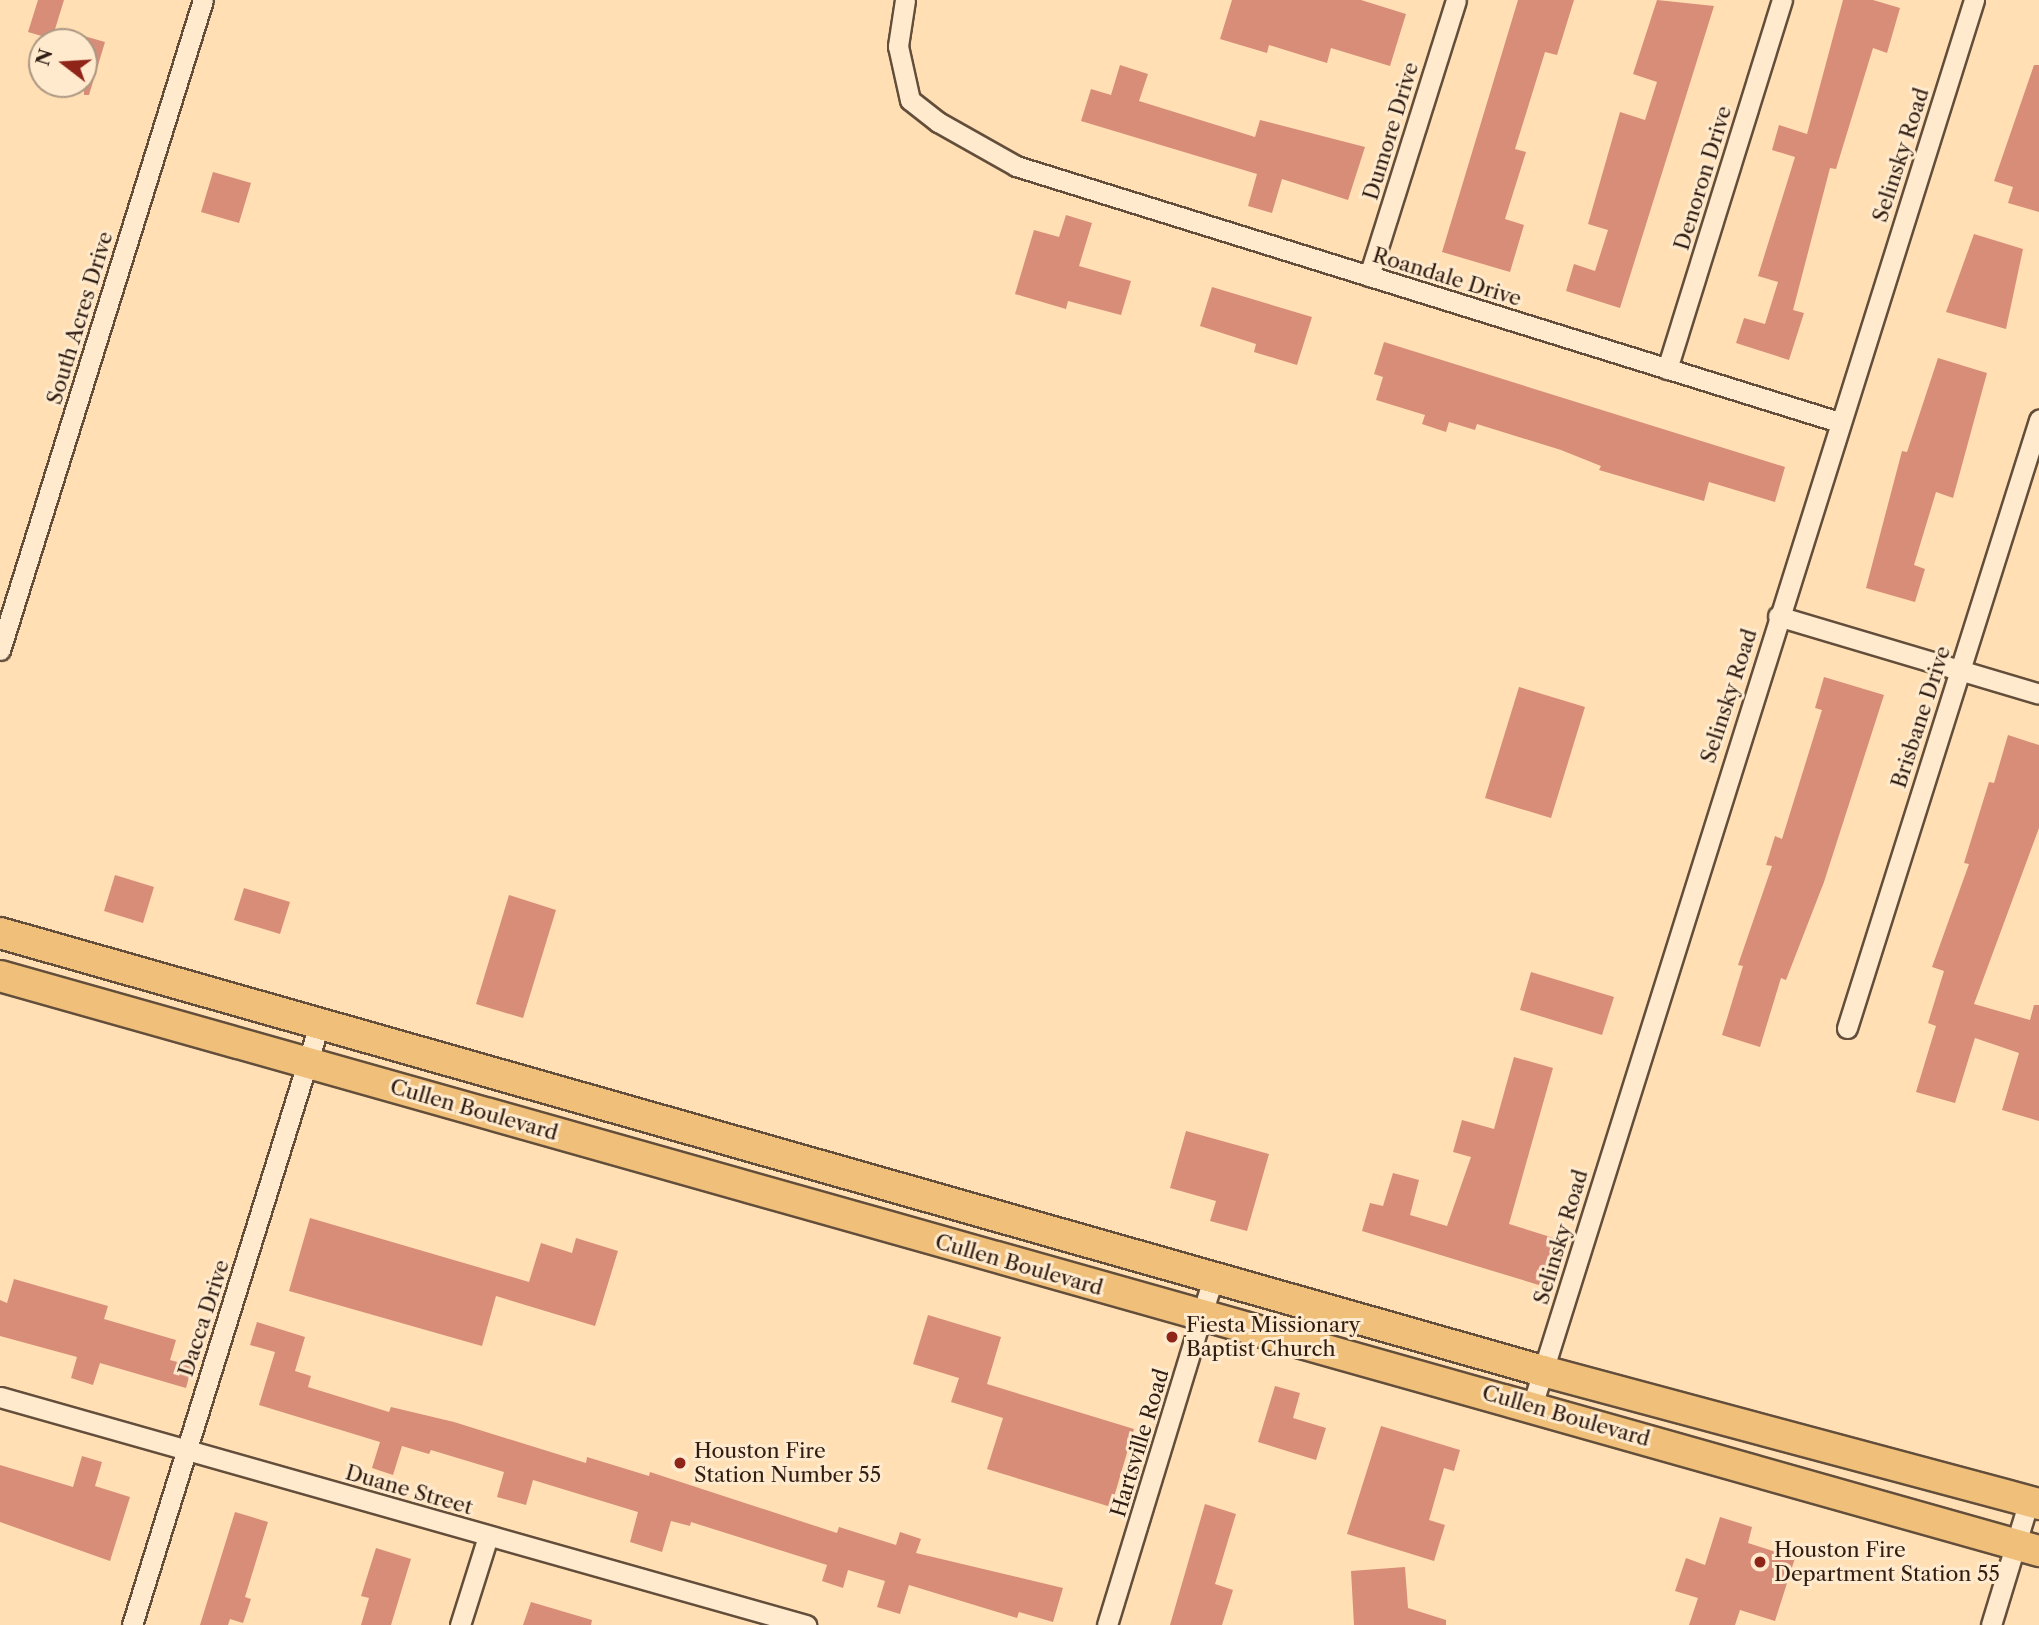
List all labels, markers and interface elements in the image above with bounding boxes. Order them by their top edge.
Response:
north arrow [28,28,98,98]
text: N [31,46,58,69]
street label: Dumore Drive [1358,59,1424,203]
street label: Selinsky Road [1867,84,1935,226]
street label: Denoron Drive [1669,103,1737,253]
street label: South Acres Drive [42,228,118,408]
street label: Roandale Drive [1370,242,1524,312]
street label: Selinsky Road [1695,625,1763,767]
street label: Brisbane Drive [1886,643,1956,791]
street label: Cullen Boulevard [387,1074,561,1146]
street label: Selinsky Road [1528,1166,1594,1308]
street label: Cullen Boulevard [932,1229,1106,1301]
street label: Dacca Drive [173,1256,235,1380]
place label: Fiesta Missionary Baptist Church [1186,1312,1361,1362]
marker: Fiesta Missionary Baptist Church [1164,1329,1180,1345]
street label: Hartsville Road [1105,1366,1175,1520]
street label: Cullen Boulevard [1479,1380,1653,1452]
place label: Houston Fire Station Number 55 [694,1438,882,1488]
marker: Houston Fire Station Number 55 [672,1455,688,1471]
street label: Duane Street [343,1460,475,1520]
place label: Houston Fire Department Station 55 [1774,1537,2000,1587]
marker: Houston Fire Department Station 55 [1752,1554,1768,1570]

